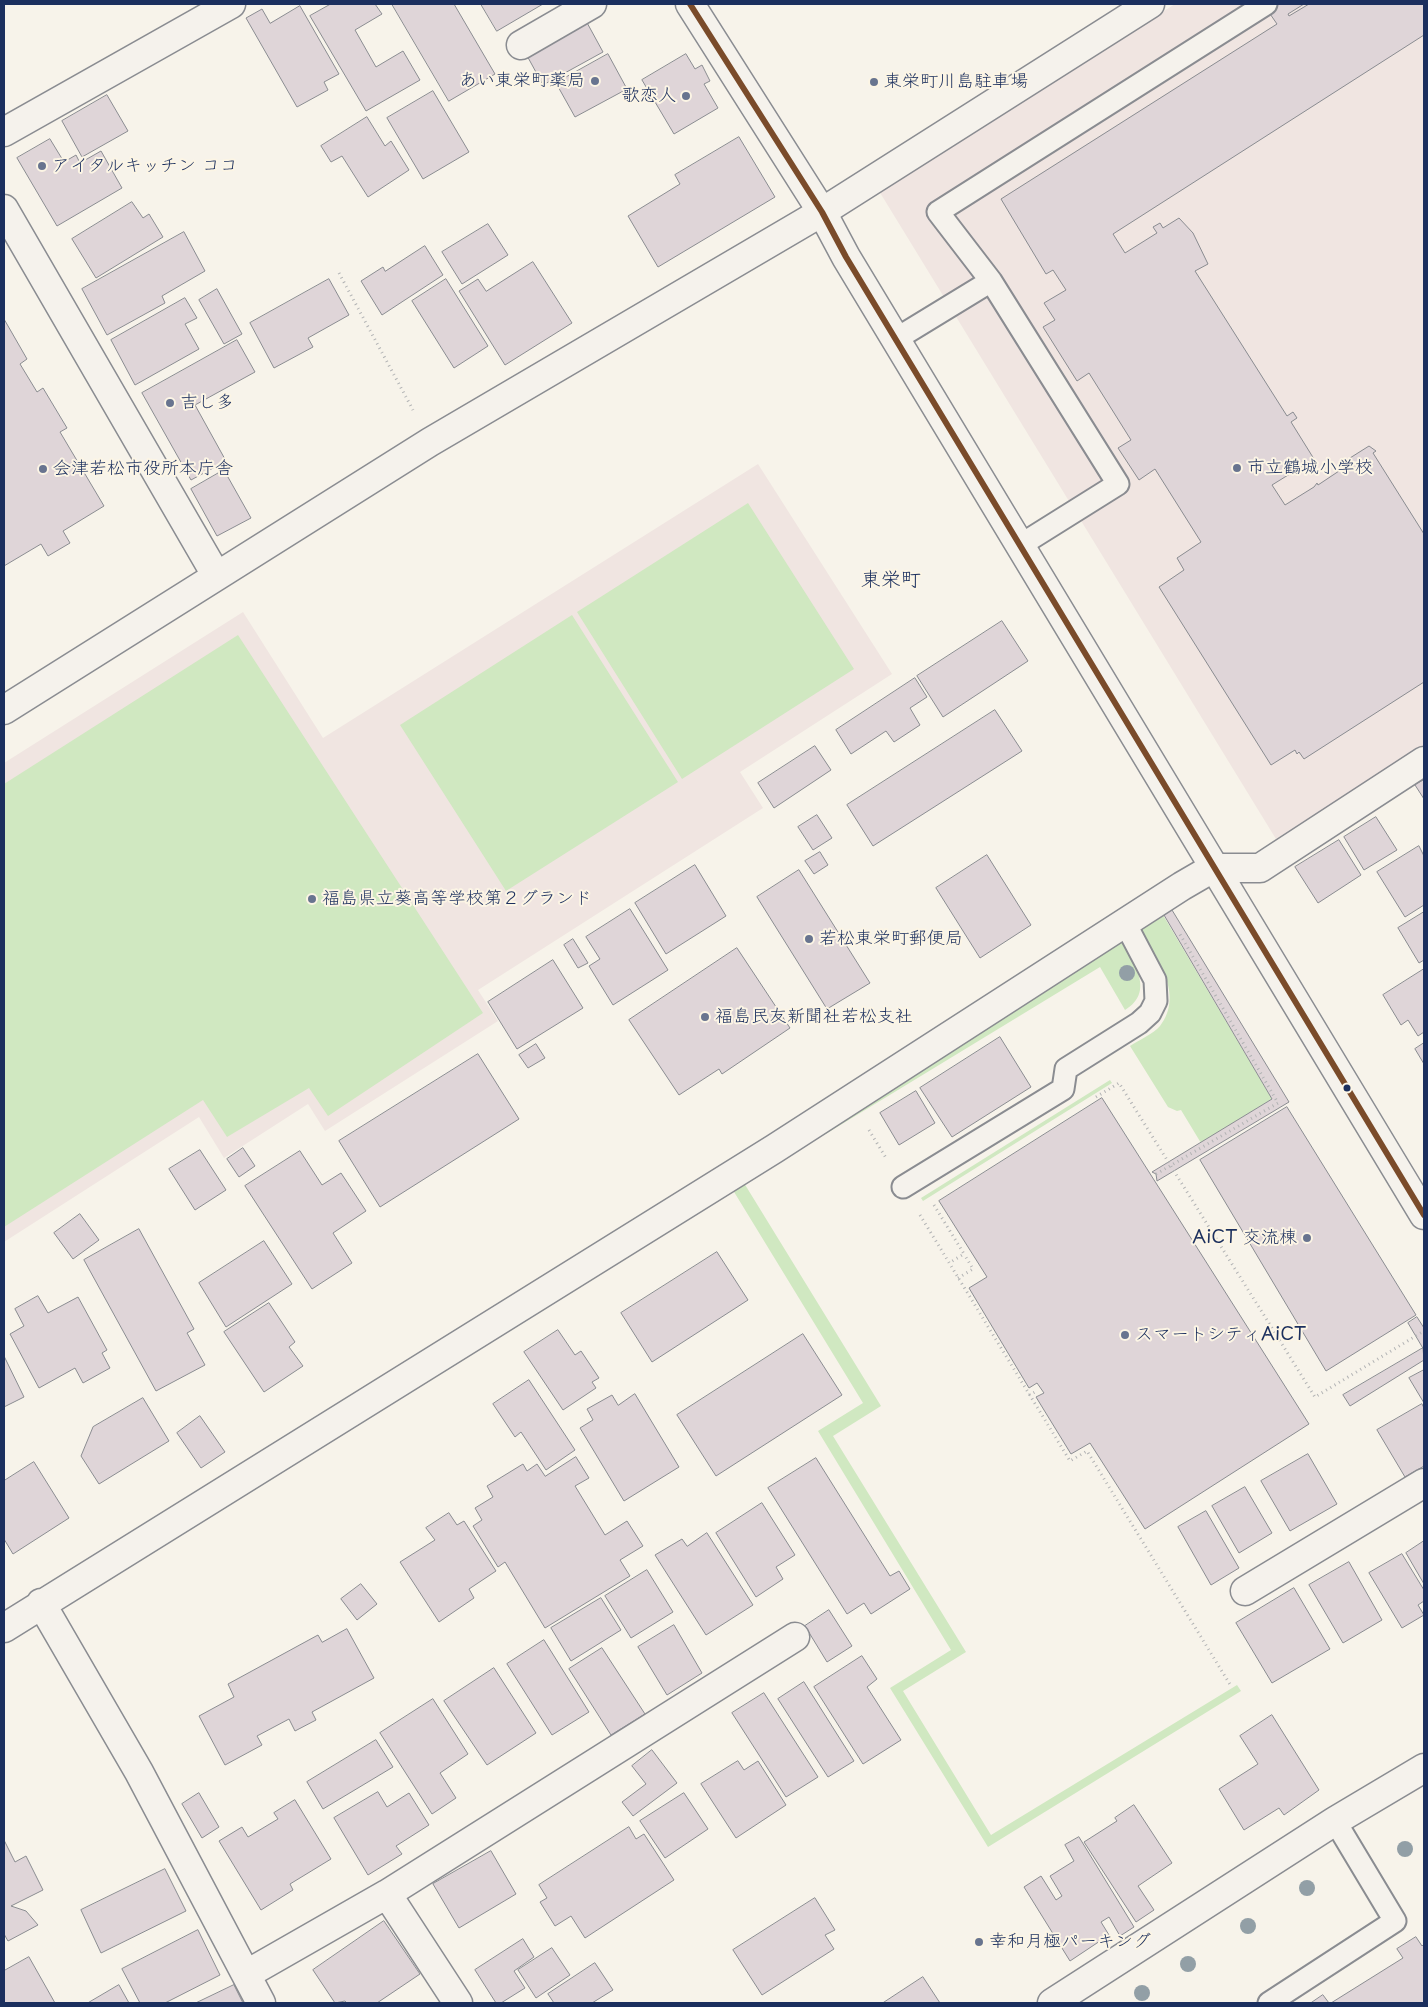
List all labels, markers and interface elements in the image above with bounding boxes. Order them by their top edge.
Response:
place label: あい東栄町薬局 [459,70,585,92]
place label: 東栄町川島駐車場 [884,71,1028,93]
marker: あい東栄町薬局 [589,75,601,87]
marker: 東栄町川島駐車場 [868,76,880,88]
place label: 歌恋人 [622,85,676,107]
marker: 歌恋人 [680,90,692,102]
place label: アイタルキッチン ココ [52,155,238,177]
marker: アイタルキッチン ココ [36,160,48,172]
place label: 吉し多 [180,392,234,414]
marker: 吉し多 [164,397,176,409]
place label: 市立鶴城小学校 [1247,457,1373,479]
place label: 会津若松市役所本庁舎 [53,458,233,480]
marker: 市立鶴城小学校 [1231,462,1243,474]
marker: 会津若松市役所本庁舎 [37,463,49,475]
district label: 東栄町 [861,568,921,592]
place label: 福島県立葵高等学校第２グランド [322,888,592,910]
marker: 福島県立葵高等学校第２グランド [306,893,318,905]
place label: 若松東栄町郵便局 [819,928,963,950]
marker: 若松東栄町郵便局 [803,933,815,945]
place label: 福島民友新聞社若松支社 [715,1006,913,1028]
marker: 福島民友新聞社若松支社 [699,1011,711,1023]
unlabelled marker [1342,1083,1352,1093]
place label: AiCT 交流棟 [1192,1227,1297,1249]
marker: AiCT 交流棟 [1301,1232,1313,1244]
place label: スマートシティAiCT [1135,1324,1306,1346]
marker: スマートシティAiCT [1119,1329,1131,1341]
place label: 幸和月極パーキング [989,1931,1151,1953]
marker: 幸和月極パーキング [973,1936,985,1948]

